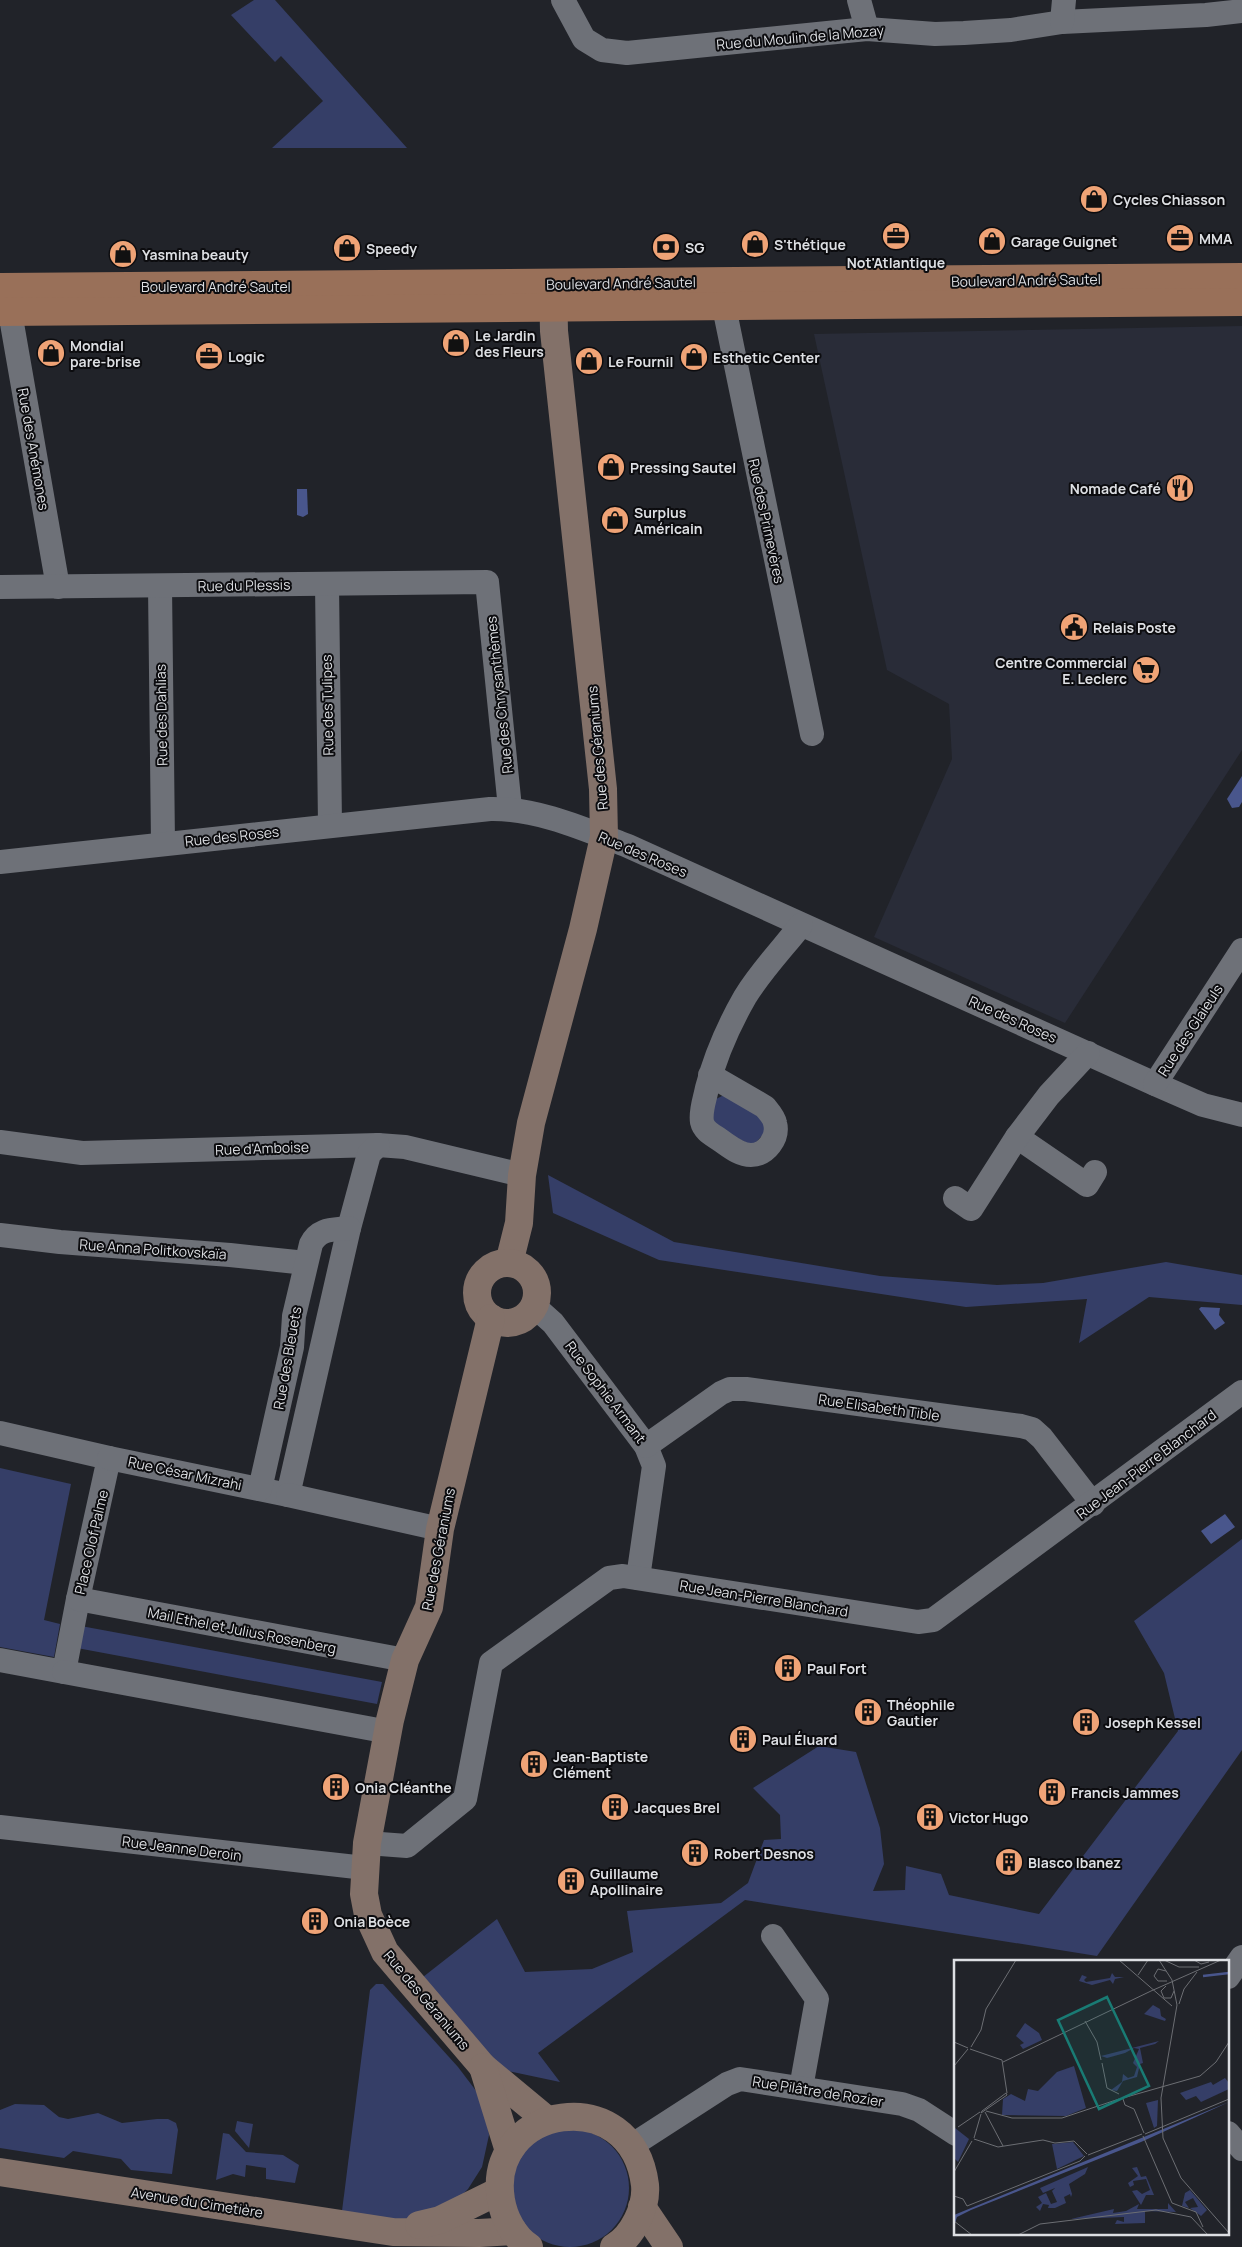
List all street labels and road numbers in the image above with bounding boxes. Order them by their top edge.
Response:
street label: Rue du Moulin de la Mozay [715,20,885,54]
street label: Boulevard André Sautel [951,269,1101,291]
street label: Boulevard André Sautel [546,272,696,294]
street label: Boulevard André Sautel [141,277,291,296]
street label: Rue des Anémones [14,386,54,512]
street label: Rue des Primevères [745,457,789,585]
street label: Rue du Plessis [197,575,291,595]
street label: Rue des Chrysanthèmes [481,615,517,775]
street label: Rue des Tulipes [317,654,337,756]
street label: Rue des Dahlias [151,664,171,766]
street label: Rue des Géraniums [582,685,612,811]
street label: Rue des Roses [184,822,280,850]
street label: Rue des Roses [596,827,690,881]
street label: Rue des Glaieuls [1153,980,1227,1080]
street label: Rue des Roses [966,991,1060,1047]
street label: Rue d'Amboise [215,1137,309,1159]
street label: Rue Anna Politkovskaïa [79,1234,227,1264]
street label: Rue des Bleuets [269,1305,305,1411]
street label: Rue Sophie Armant [561,1337,651,1447]
street label: Rue Elisabeth Tible [817,1389,941,1425]
street label: Rue Jean-Pierre Blanchard [1072,1405,1220,1523]
street label: Rue César Mizrahi [126,1452,244,1494]
street label: Rue des Géraniums [417,1486,459,1612]
street label: Place Olof Palme [70,1488,112,1596]
street label: Rue Jean-Pierre Blanchard [678,1575,850,1621]
street label: Mail Ethel et Julius Rosenberg [146,1602,338,1658]
street label: Rue Jeanne Deroin [121,1831,243,1865]
street label: Rue des Géraniums [380,1946,474,2054]
street label: Rue Pilâtre de Rozier [751,2071,885,2111]
street label: Avenue du Cimetière [130,2182,264,2222]

